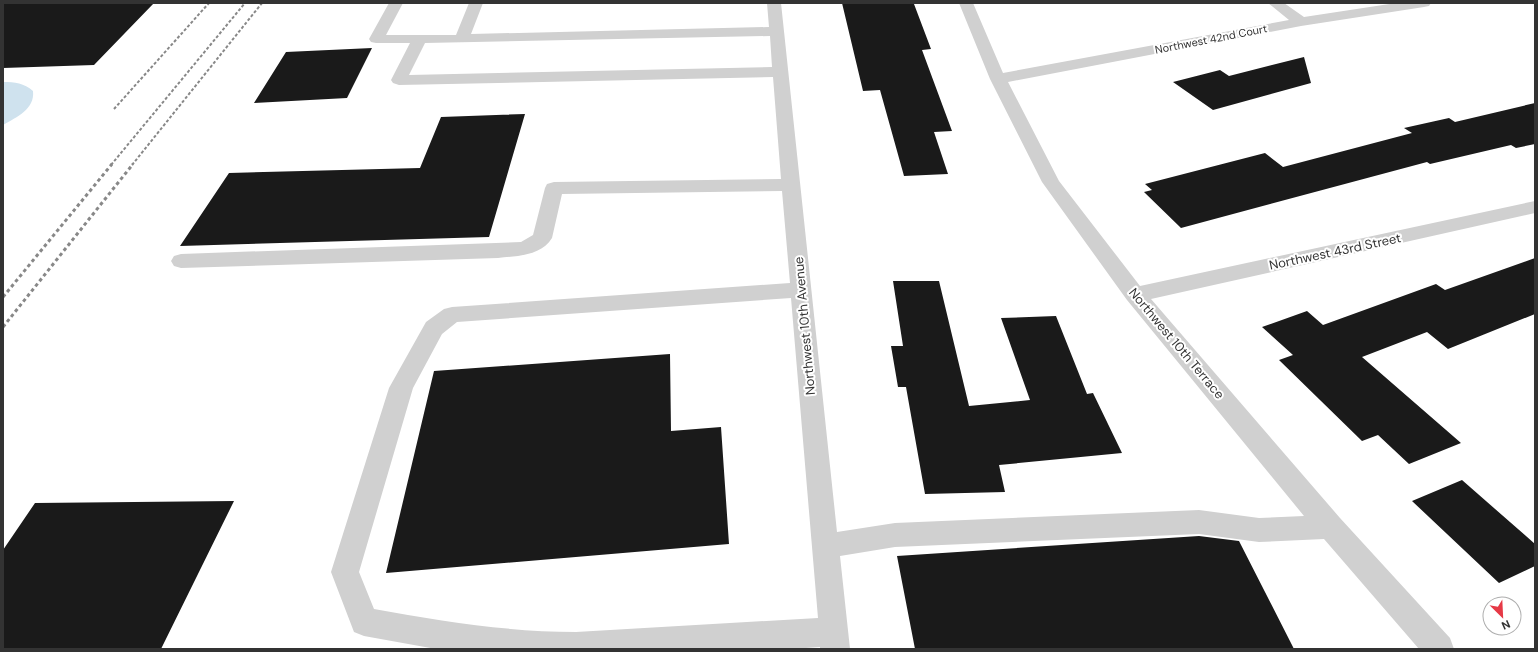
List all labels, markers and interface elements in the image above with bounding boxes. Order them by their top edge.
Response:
street label: Northwest 42nd Court [1154,21,1268,57]
street label: Northwest 43rd Street [1268,229,1403,274]
street label: Northwest 10th Avenue [790,256,819,396]
street label: Northwest 10th Terrace [1125,284,1228,402]
north arrow [1482,596,1522,636]
text: N [1500,617,1513,633]

